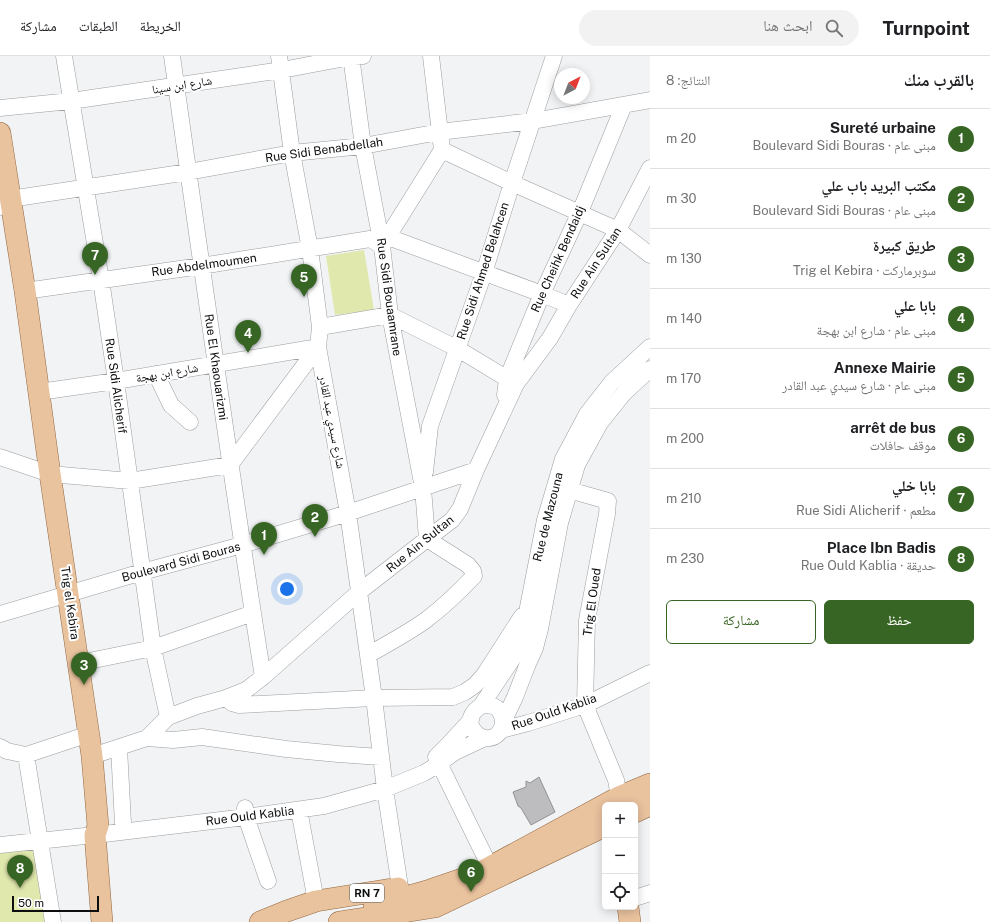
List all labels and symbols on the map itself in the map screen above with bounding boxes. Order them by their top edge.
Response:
north arrow [554,68,590,104]
street label: شارع ابن سينا [151,73,213,98]
street label: Rue Sidi Benabdellah [264,135,384,165]
street label: Rue Sidi Ahmed Belahcen [454,200,512,341]
street label: Rue Cheihk Bendaidj [528,204,588,314]
street label: Rue Ain Sultan [568,225,624,301]
street label: Rue Sidi Bouaamrane [374,237,404,357]
pin: 7 [82,242,108,275]
street label: Rue Abdelmoumen [150,251,258,279]
pin: 5 [291,264,317,297]
street label: Rue El Khaouarizmi [202,313,230,421]
pin: 4 [235,320,261,353]
street label: Rue Sidi Alicherif [102,337,130,435]
street label: شارع ابن بهجة [135,361,200,386]
street label: شارع سيدي عبد القادر [313,373,348,471]
street label: Rue de Mazouna [530,471,566,563]
pin: 2 [302,504,328,537]
street label: Rue Ain Sultan [384,513,457,575]
pin: 1 [251,522,277,555]
street label: Boulevard Sidi Bouras [120,539,242,585]
street label: Trig el Kebira [58,565,82,641]
street label: Trig El Oued [580,567,604,637]
your location [277,579,297,599]
pin: 3 [71,652,97,685]
street label: Rue Ould Kablia [510,691,598,733]
street label: Rue Ould Kablia [205,804,295,828]
pin: 8 [7,855,33,888]
pin: 6 [458,859,484,892]
road number: RN 7 [350,884,384,902]
scale bar [12,894,99,913]

